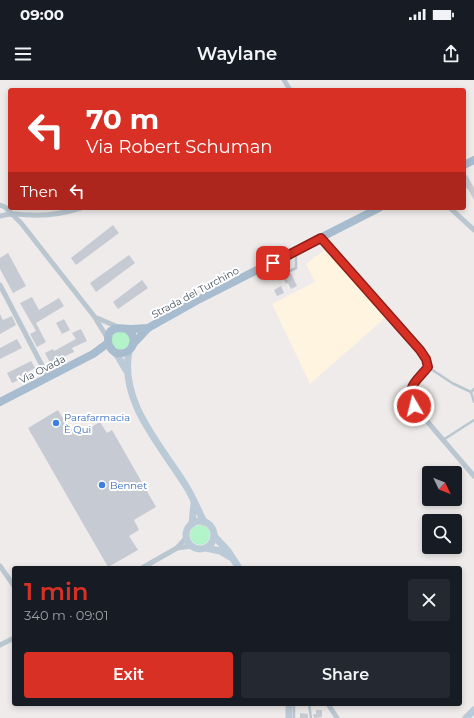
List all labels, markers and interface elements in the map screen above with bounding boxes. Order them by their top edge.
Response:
text: 09:00 [20,5,64,24]
icon: menu [12,43,34,65]
text: Waylane [197,43,277,65]
icon: share [440,43,462,65]
text: 70 m [86,102,159,136]
icon: left [20,104,72,156]
text: Via Robert Schuman [86,136,273,158]
icon: left [66,180,88,202]
text: Then [20,182,58,201]
pin [256,246,290,280]
icon: arrive [262,252,284,274]
street label: Strada del Turchino [149,264,241,321]
street label: Via Ovada [17,352,68,387]
position arrow [393,385,435,427]
place label: Parafarmacia È Qui [64,411,130,436]
marker: Parafarmacia È Qui [51,418,61,428]
north arrow [422,466,462,506]
map controls [422,466,462,554]
place label: Bennet [110,479,147,492]
marker: Bennet [97,480,107,490]
button: search [422,514,462,554]
text: 1 min [24,577,88,606]
button: close [408,579,450,621]
text: 340 m · 09:01 [24,607,108,623]
button: Exit [24,652,233,698]
button: Share [241,652,450,698]

